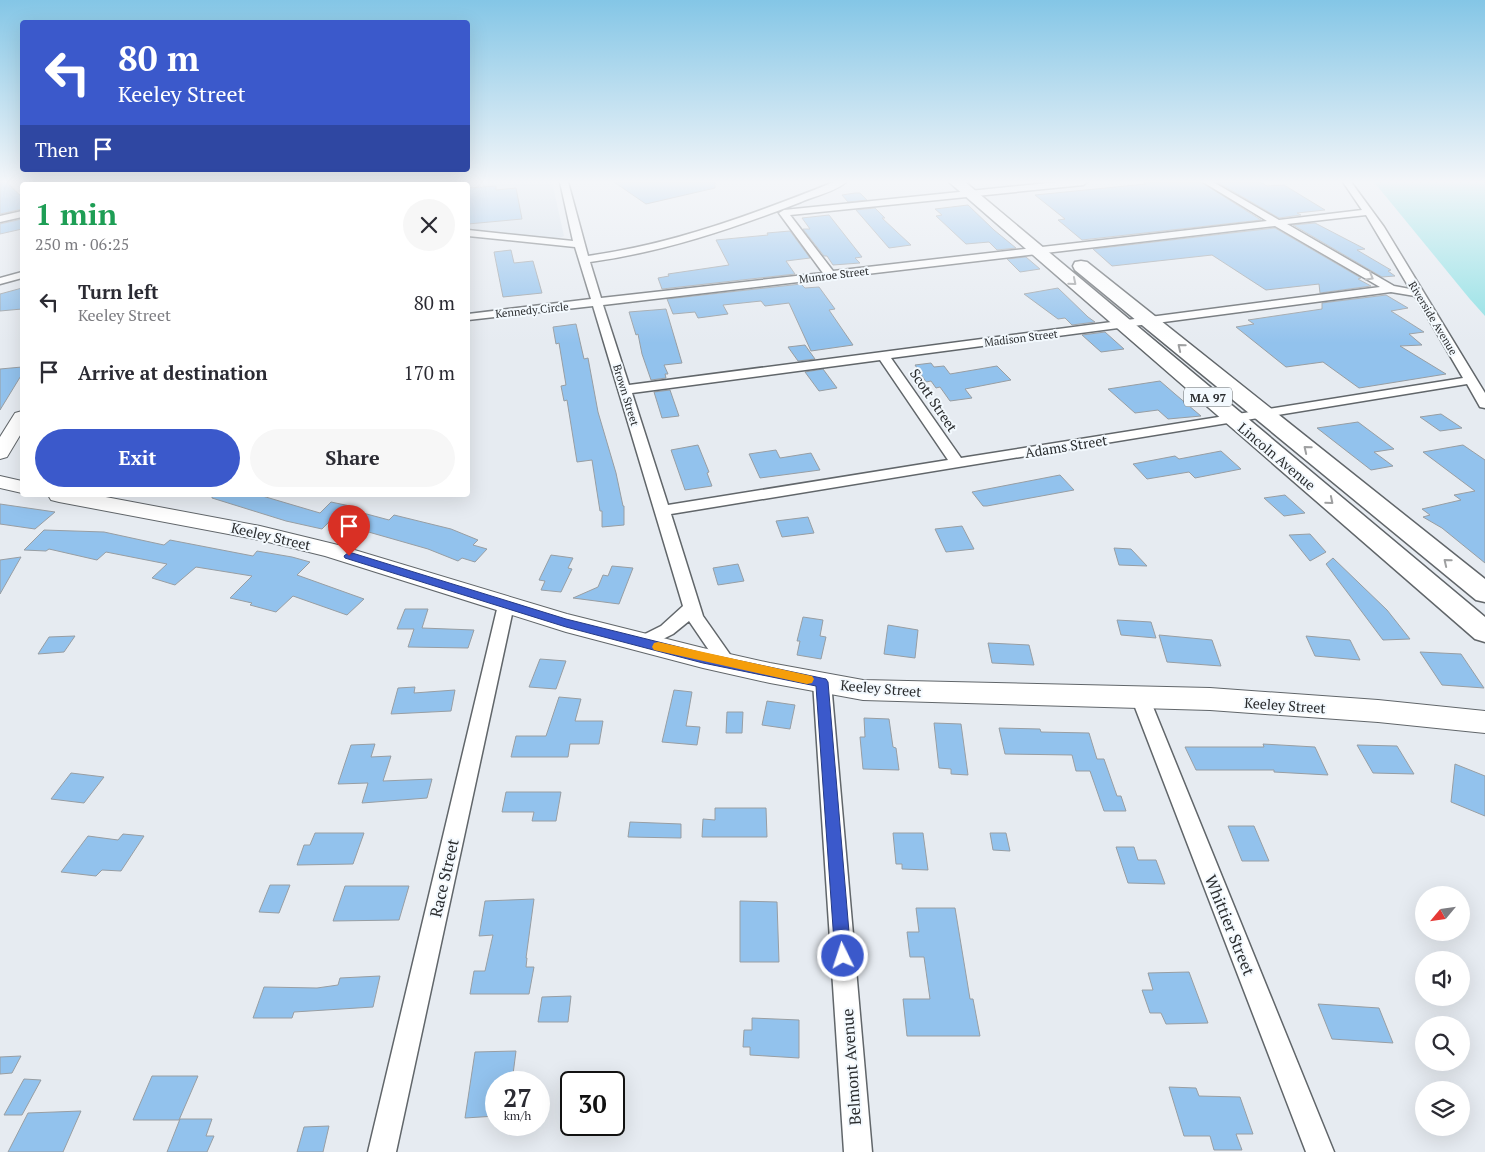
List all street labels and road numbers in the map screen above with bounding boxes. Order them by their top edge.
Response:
street label: Munroe Street [798,264,870,286]
street label: Riverside Avenue [1405,279,1461,358]
street label: Kennedy Circle [495,299,570,321]
street label: Madison Street [983,327,1059,349]
street label: Brown Street [610,363,642,427]
street label: Scott Street [906,365,963,436]
road number: MA 97 [1184,388,1232,407]
street label: Lincoln Avenue [1234,418,1320,494]
street label: Adams Street [1023,430,1109,462]
street label: Keeley Street [229,518,314,555]
street label: Keeley Street [840,675,923,701]
street label: Keeley Street [1244,693,1327,717]
street label: Race Street [424,836,464,919]
street label: Whittier Street [1200,871,1260,979]
street label: Belmont Avenue [836,1008,866,1126]

